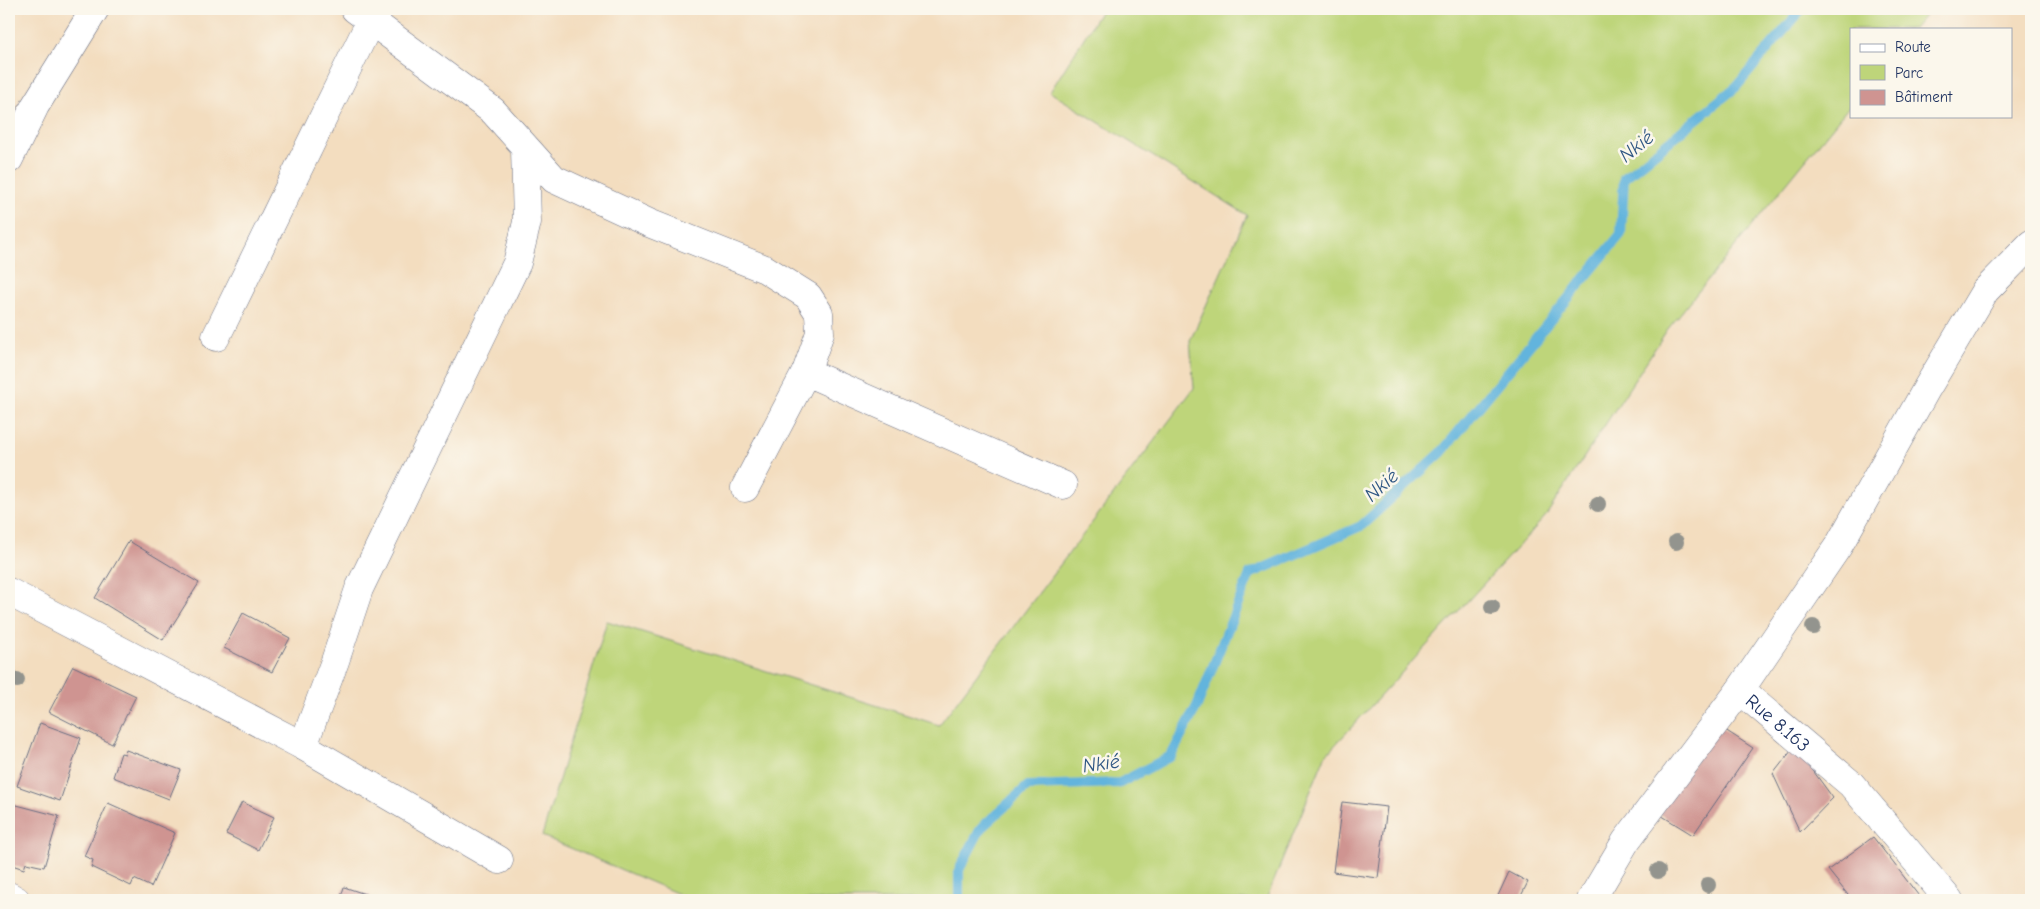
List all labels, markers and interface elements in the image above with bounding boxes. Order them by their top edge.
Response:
legend [1850,28,2012,118]
text: Route [1895,38,1931,56]
text: Parc [1895,64,1923,82]
text: Bâtiment [1895,88,1953,106]
water label: Nkié [1615,126,1658,167]
water label: Nkié [1360,464,1403,506]
street label: Rue 8.163 [1741,690,1814,757]
water label: Nkié [1081,749,1121,777]

